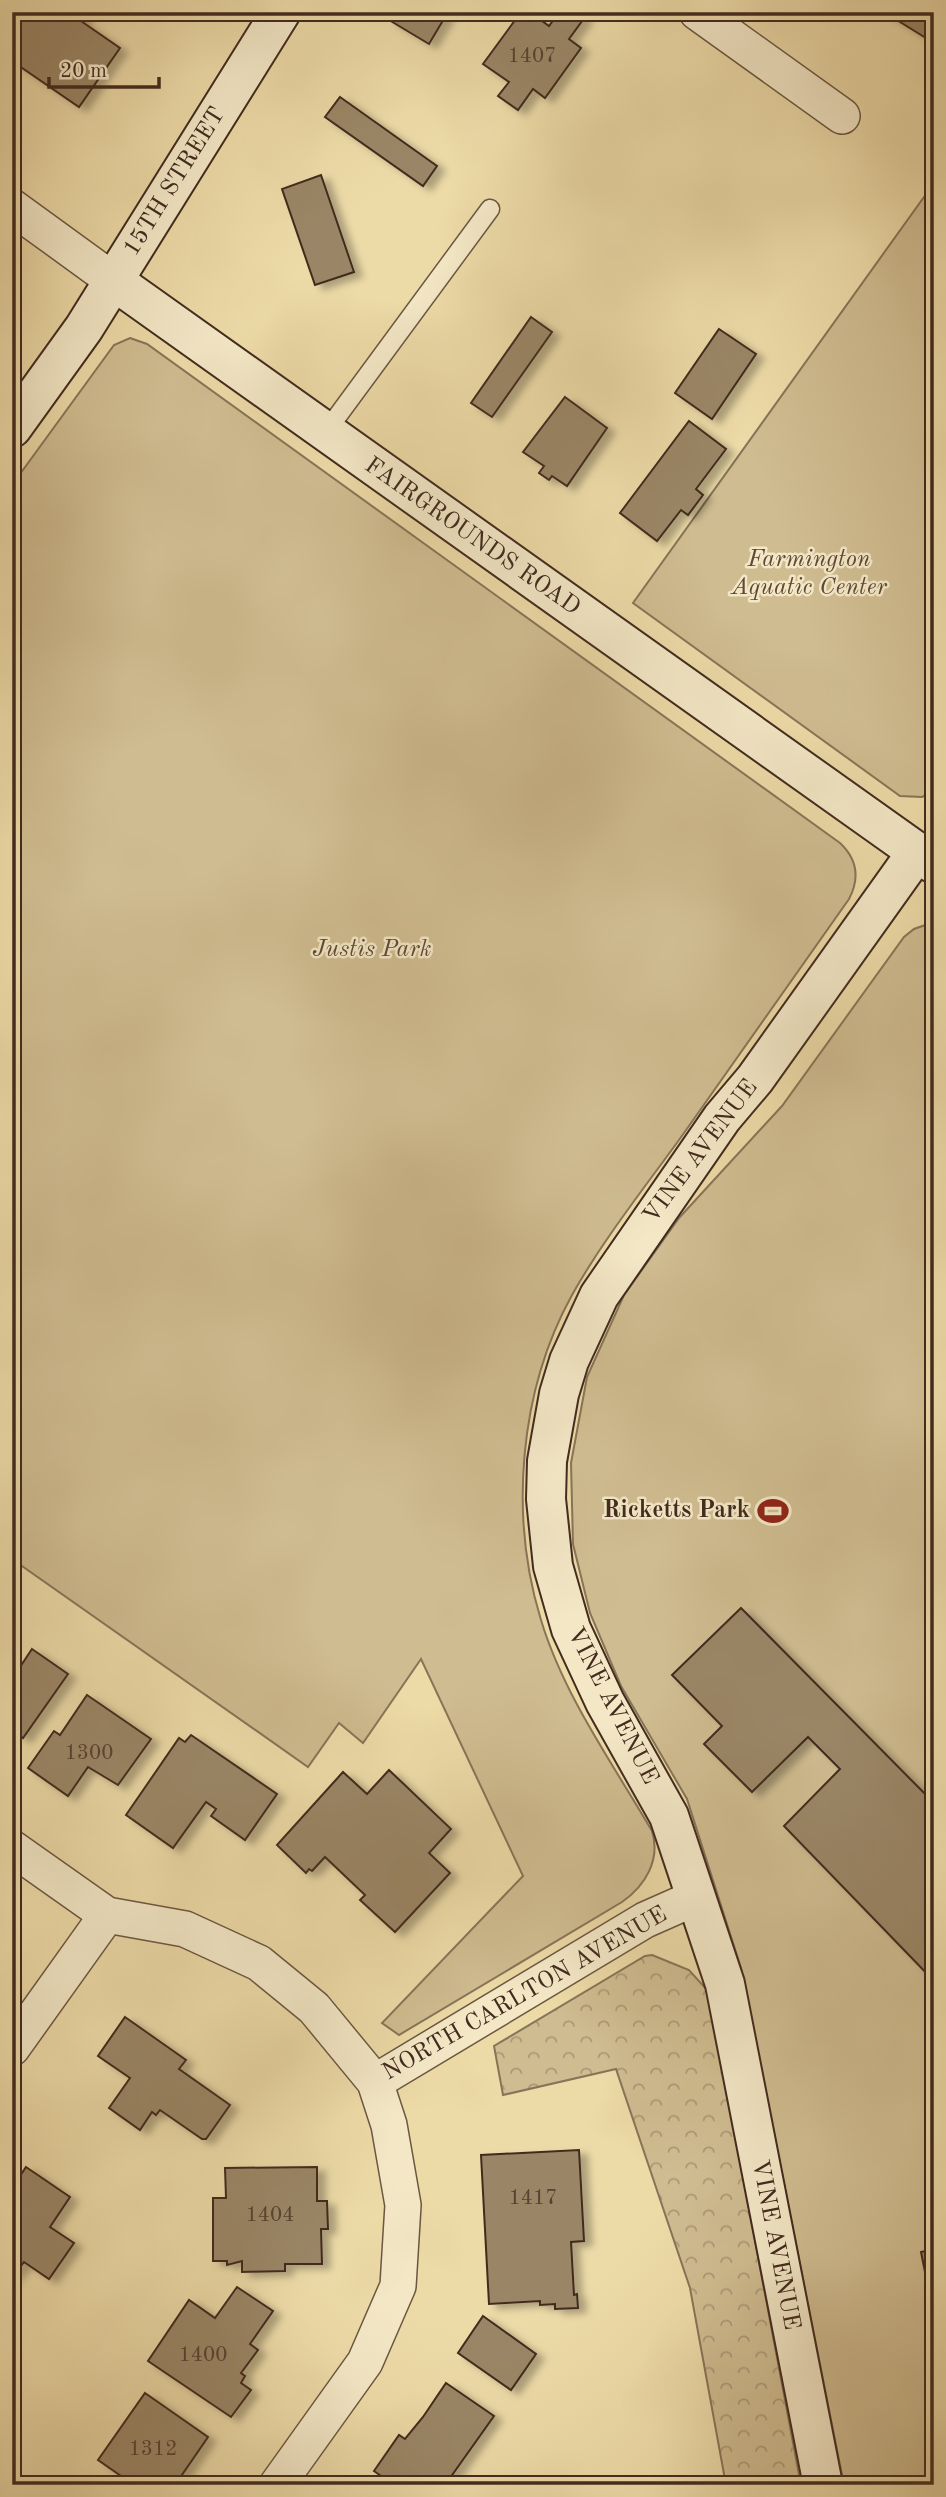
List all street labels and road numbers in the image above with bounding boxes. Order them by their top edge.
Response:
street label: 15TH STREET [120,104,230,260]
street label: FAIRGROUNDS ROAD [360,454,584,620]
street label: VINE AVENUE [639,1076,763,1228]
street label: VINE AVENUE [562,1623,662,1789]
street label: NORTH CARLTON AVENUE [379,1903,671,2085]
street label: VINE AVENUE [747,2158,803,2332]

